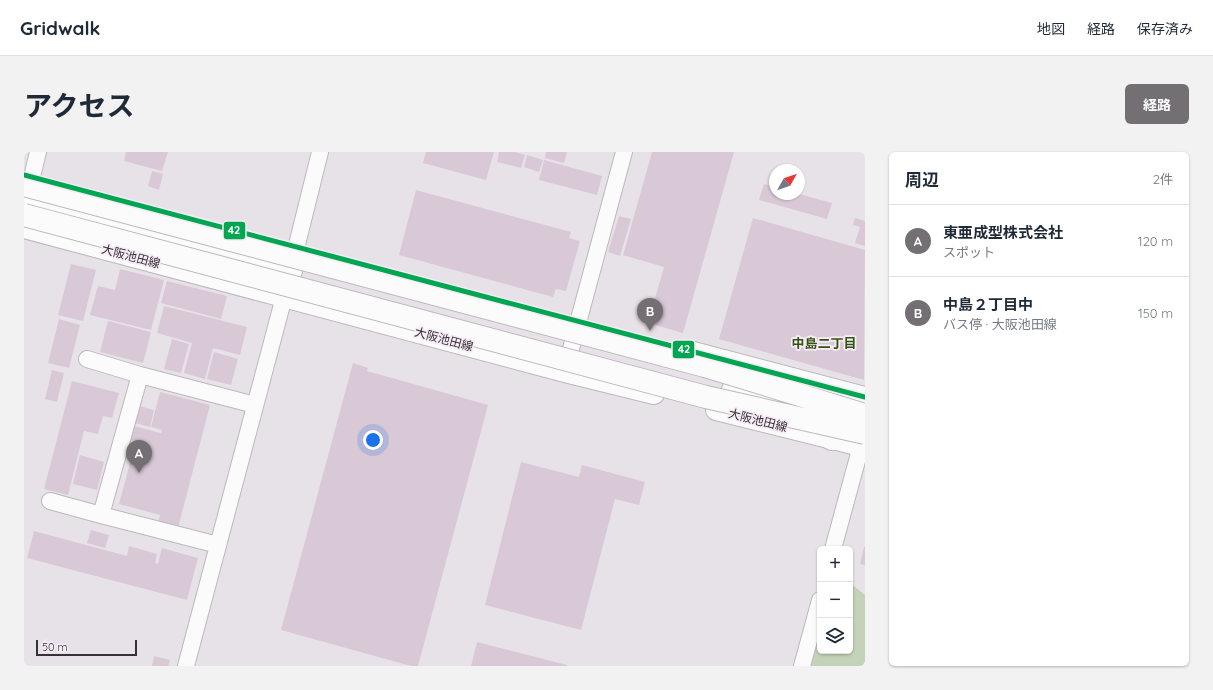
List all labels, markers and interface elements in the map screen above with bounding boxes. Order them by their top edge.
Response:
text: Gridwalk [20,16,100,40]
text: 地図 [1037,20,1065,38]
text: 経路 [1087,20,1115,38]
text: 保存済み [1137,20,1193,38]
button: 経路 [1125,84,1189,124]
text: アクセス [24,88,135,123]
north arrow [769,164,805,200]
text: 周辺 [905,169,939,190]
text: 2件 [1153,171,1173,187]
line badge: 42 [223,221,246,240]
text: 42 [228,223,240,237]
text: 東亜成型株式会社 [943,223,1063,242]
text: A [914,233,922,249]
text: 120 m [1138,233,1173,249]
street label: 大阪池田線 [100,241,162,271]
text: スポット [943,244,995,260]
text: 中島２丁目中 [943,295,1033,314]
pin: B [637,298,663,331]
text: B [914,305,922,321]
text: 150 m [1138,305,1173,321]
text: バス停 · 大阪池田線 [943,316,1057,332]
street label: 大阪池田線 [413,324,475,354]
district label: 中島二丁目 [791,335,857,351]
line badge: 42 [672,340,695,359]
text: 42 [678,342,690,356]
street label: 大阪池田線 [727,405,789,435]
your location [363,430,383,450]
pin: A [126,440,152,473]
map controls [817,546,853,654]
button: + [817,546,853,582]
button: − [817,582,853,618]
button: layers [817,618,853,654]
scale bar [36,638,137,657]
text: 50 m [42,640,68,654]

